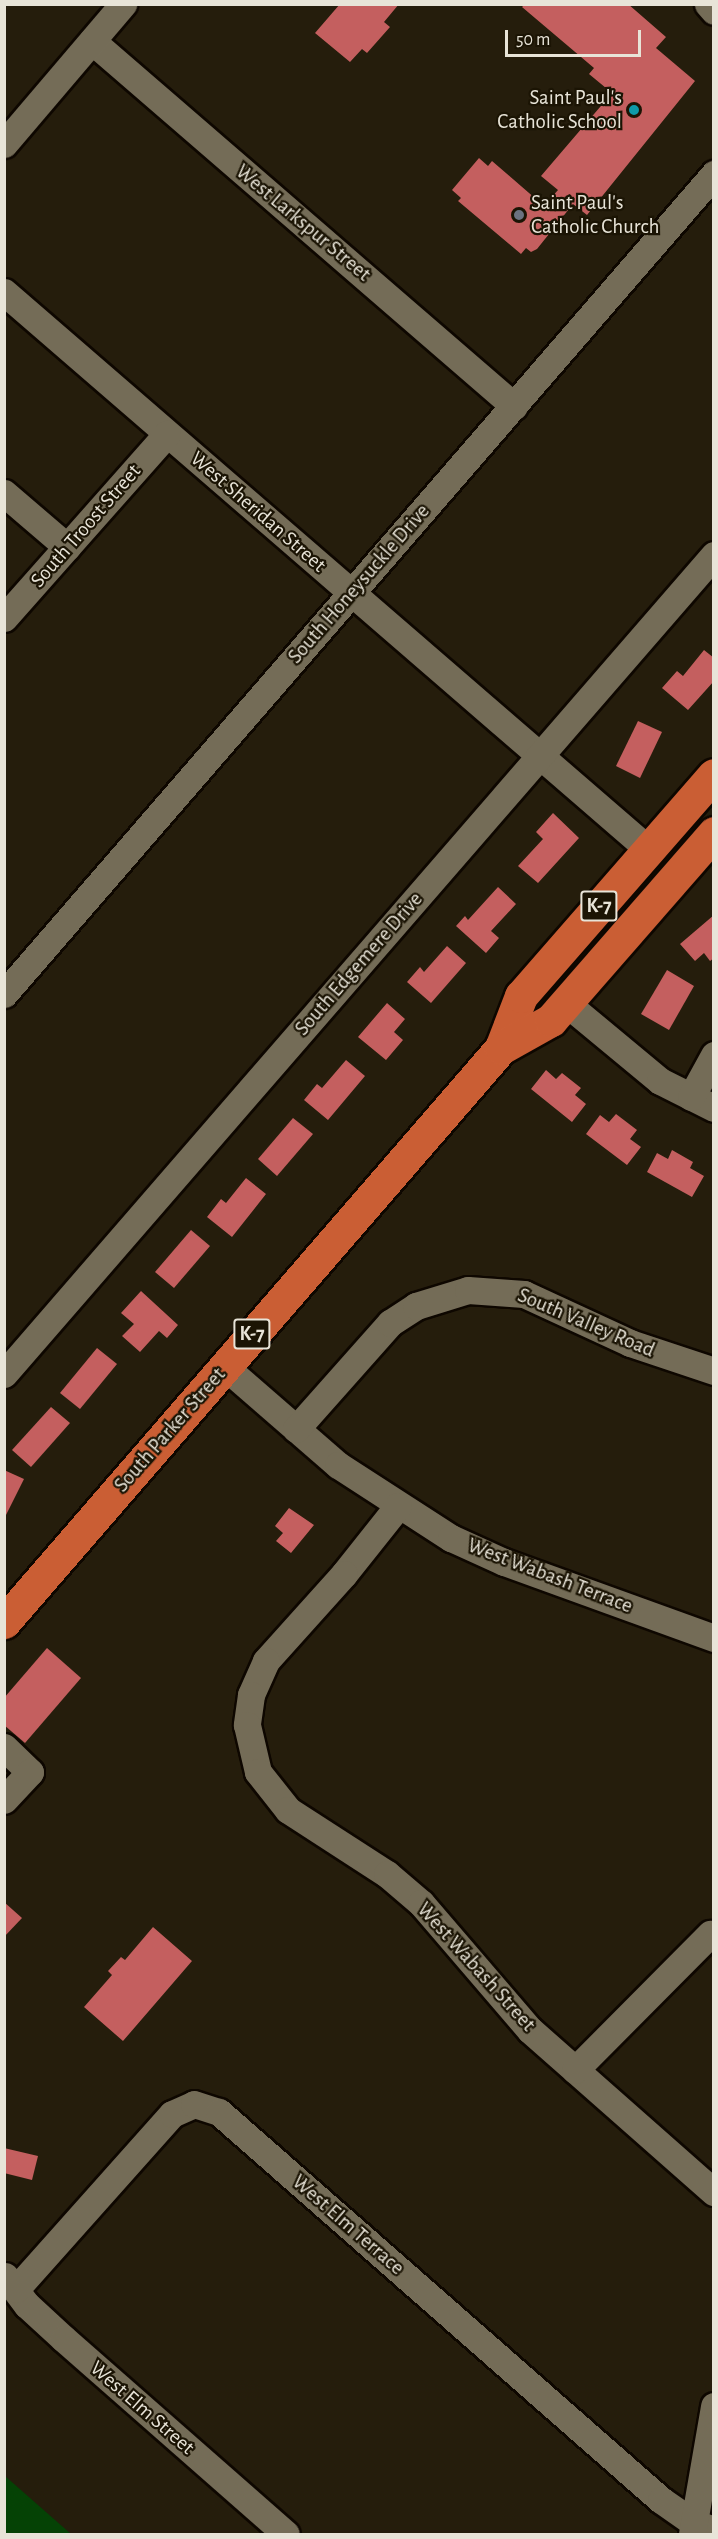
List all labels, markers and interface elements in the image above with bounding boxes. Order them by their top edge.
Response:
scale bar [508,18,644,56]
text: 50 m [516,31,550,49]
place label: Saint Paul's Catholic School [497,85,622,135]
marker: Saint Paul's Catholic School [627,103,641,117]
street label: West Larkspur Street [230,159,376,287]
place label: Saint Paul's Catholic Church [531,190,659,240]
marker: Saint Paul's Catholic Church [512,208,526,222]
street label: West Sheridan Street [185,446,331,578]
street label: South Troost Street [26,459,146,593]
street label: South Honeysuckle Drive [283,499,435,669]
street label: South Edgemere Drive [290,887,428,1041]
road number: K-7 [580,889,618,923]
street label: South Valley Road [514,1283,658,1363]
road number: K-7 [232,1317,272,1351]
street label: South Parker Street [109,1363,231,1497]
street label: West Wabash Terrace [464,1533,636,1619]
street label: West Wabash Street [411,1897,541,2037]
street label: West Elm Terrace [287,2169,409,2281]
street label: West Elm Street [85,2356,199,2460]

